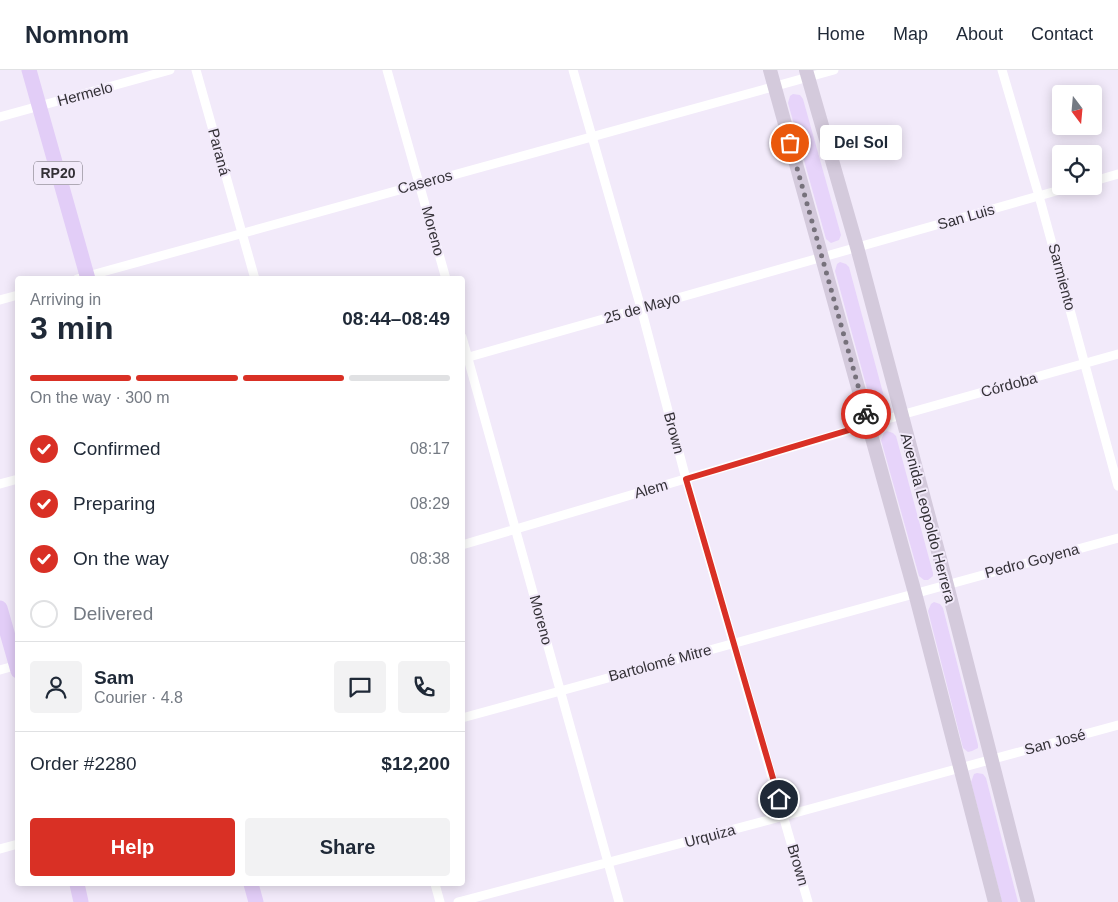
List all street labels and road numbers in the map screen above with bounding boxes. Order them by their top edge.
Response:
street label: Hermelo [55,78,114,109]
street label: Paraná [205,126,234,178]
road number: RP20 [34,162,82,185]
street label: Caseros [396,166,454,197]
street label: San Luis [935,200,996,233]
street label: Moreno [419,204,448,258]
street label: Sarmiento [1045,242,1080,312]
street label: 25 de Mayo [602,289,682,326]
street label: Córdoba [979,369,1039,400]
street label: Brown [661,410,688,456]
street label: Avenida Leopoldo Herrera [898,431,959,605]
street label: Alem [632,476,670,501]
street label: Pedro Goyena [983,540,1081,581]
street label: Moreno [527,593,556,647]
street label: Bartolomé Mitre [607,641,713,684]
street label: San José [1022,725,1087,758]
street label: Urquiza [683,820,738,850]
street label: Brown [784,842,813,888]

